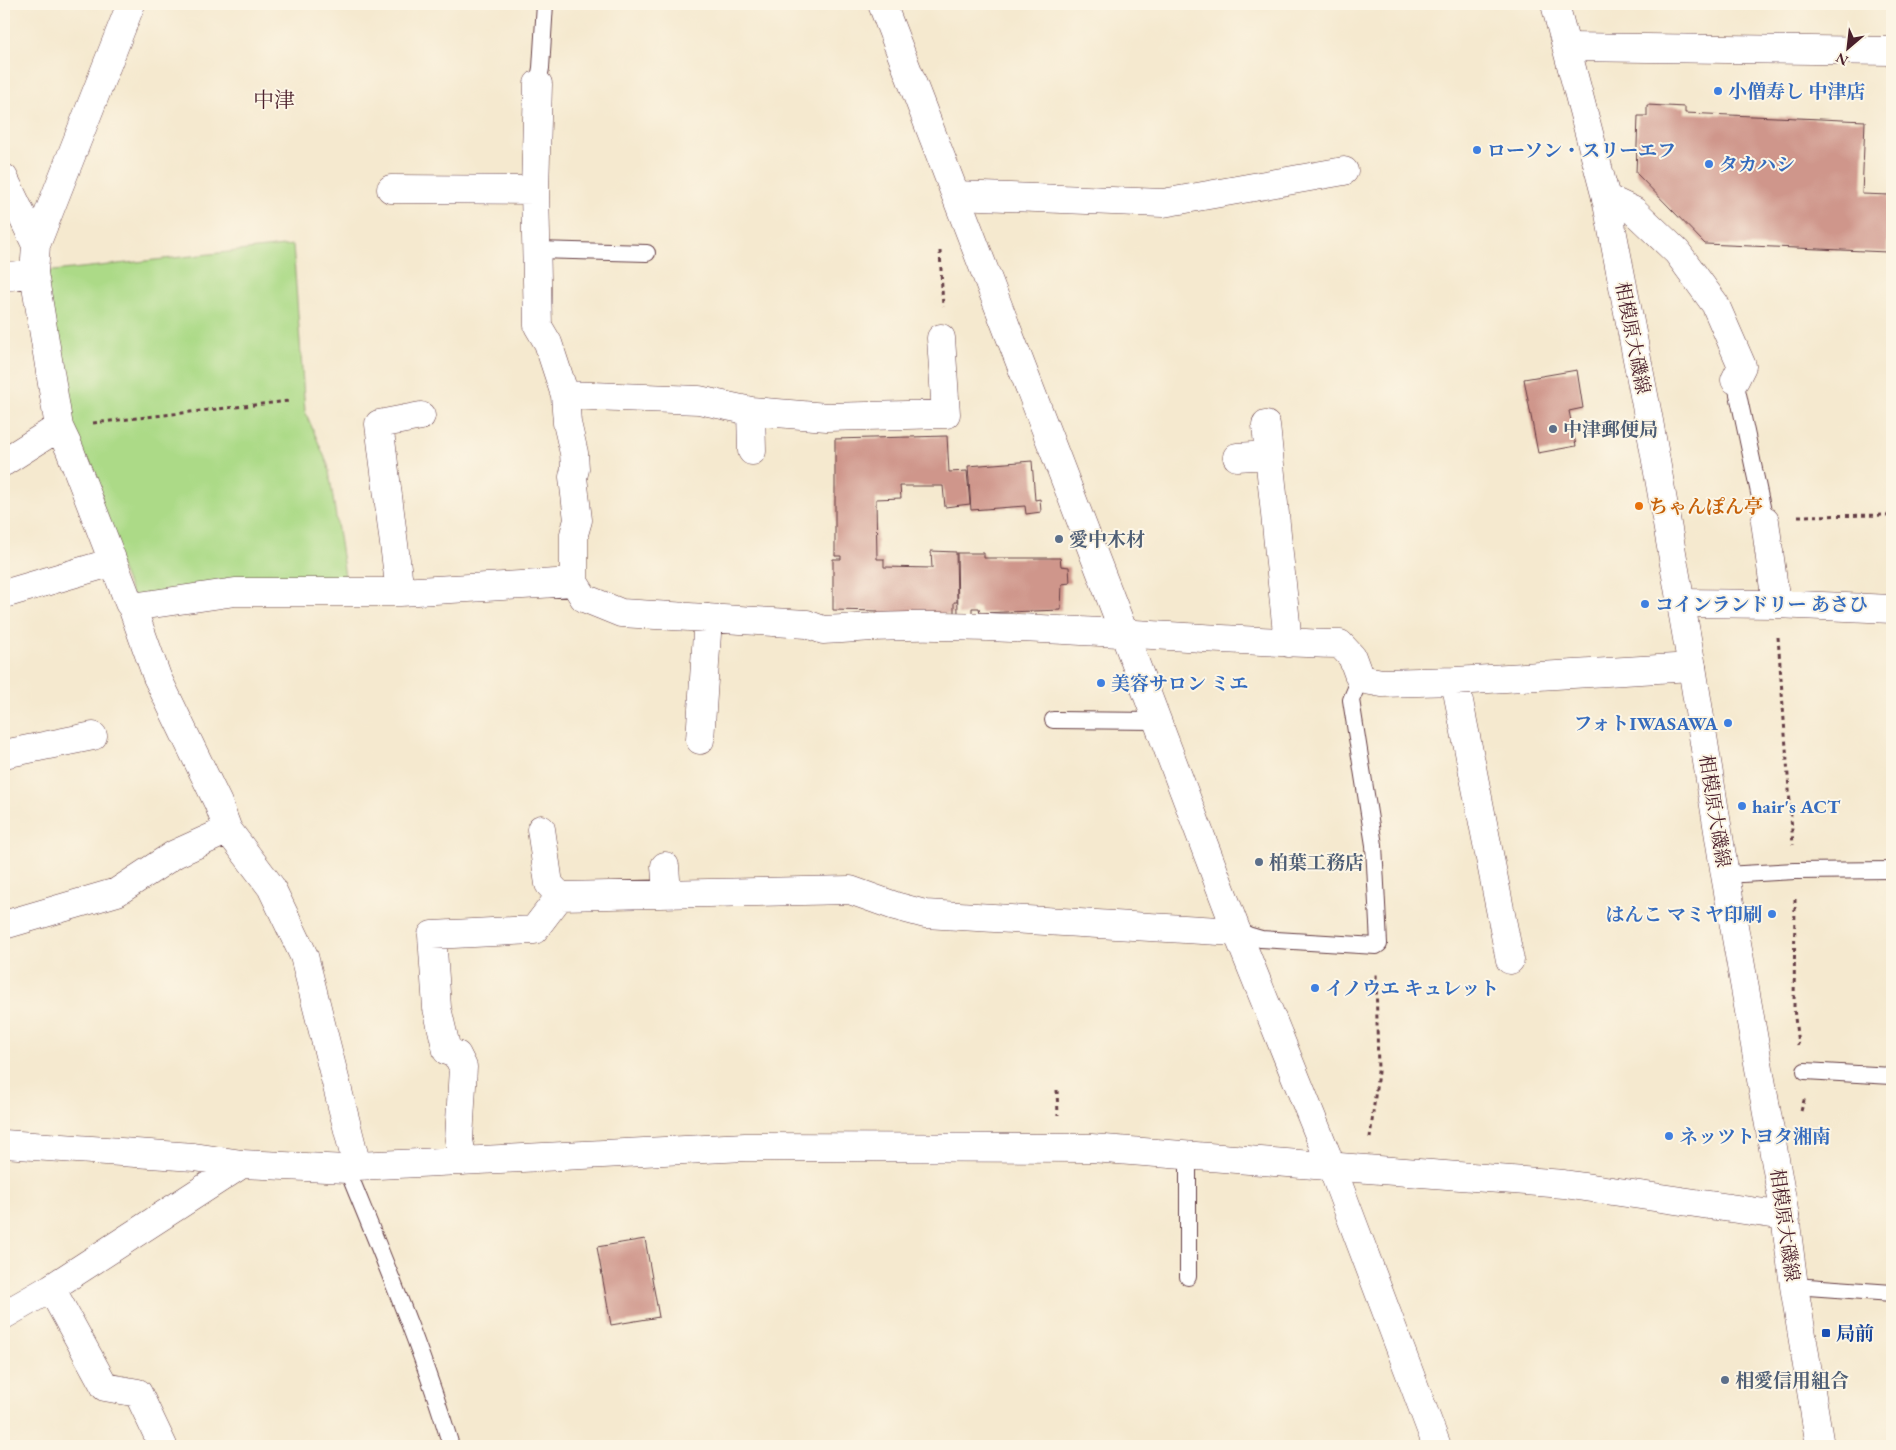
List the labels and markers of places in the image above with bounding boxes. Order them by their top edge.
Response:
place label: 小僧寿し 中津店 [1728,79,1866,104]
marker: 小僧寿し 中津店 [1712,85,1724,97]
place label: ローソン・スリーエフ [1487,138,1676,163]
marker: ローソン・スリーエフ [1471,144,1483,156]
place label: タカハシ [1719,152,1795,177]
marker: タカハシ [1703,158,1715,170]
place label: 中津郵便局 [1563,417,1658,442]
marker: 中津郵便局 [1547,423,1559,435]
place label: ちゃんぽん亭 [1649,494,1763,519]
marker: ちゃんぽん亭 [1633,500,1645,512]
place label: 愛中木材 [1069,527,1145,552]
marker: 愛中木材 [1053,533,1065,545]
place label: コインランドリー あさひ [1655,592,1868,617]
marker: コインランドリー あさひ [1639,598,1651,610]
place label: 美容サロン ミエ [1111,671,1249,696]
marker: 美容サロン ミエ [1095,677,1107,689]
place label: フォトIWASAWA [1573,711,1718,736]
marker: フォトIWASAWA [1722,717,1734,729]
place label: hair's ACT [1752,794,1841,819]
marker: hair's ACT [1736,800,1748,812]
place label: 柏葉工務店 [1269,850,1364,875]
marker: 柏葉工務店 [1253,856,1265,868]
place label: はんこ マミヤ印刷 [1605,902,1762,927]
marker: はんこ マミヤ印刷 [1766,908,1778,920]
place label: イノウエ キュレット [1325,976,1499,1001]
marker: イノウエ キュレット [1309,982,1321,994]
place label: ネッツトヨタ湘南 [1679,1124,1831,1149]
marker: ネッツトヨタ湘南 [1663,1130,1675,1142]
place label: 局前 [1836,1321,1874,1346]
marker: 局前 [1820,1327,1832,1339]
place label: 相愛信用組合 [1735,1368,1849,1393]
marker: 相愛信用組合 [1719,1374,1731,1386]

